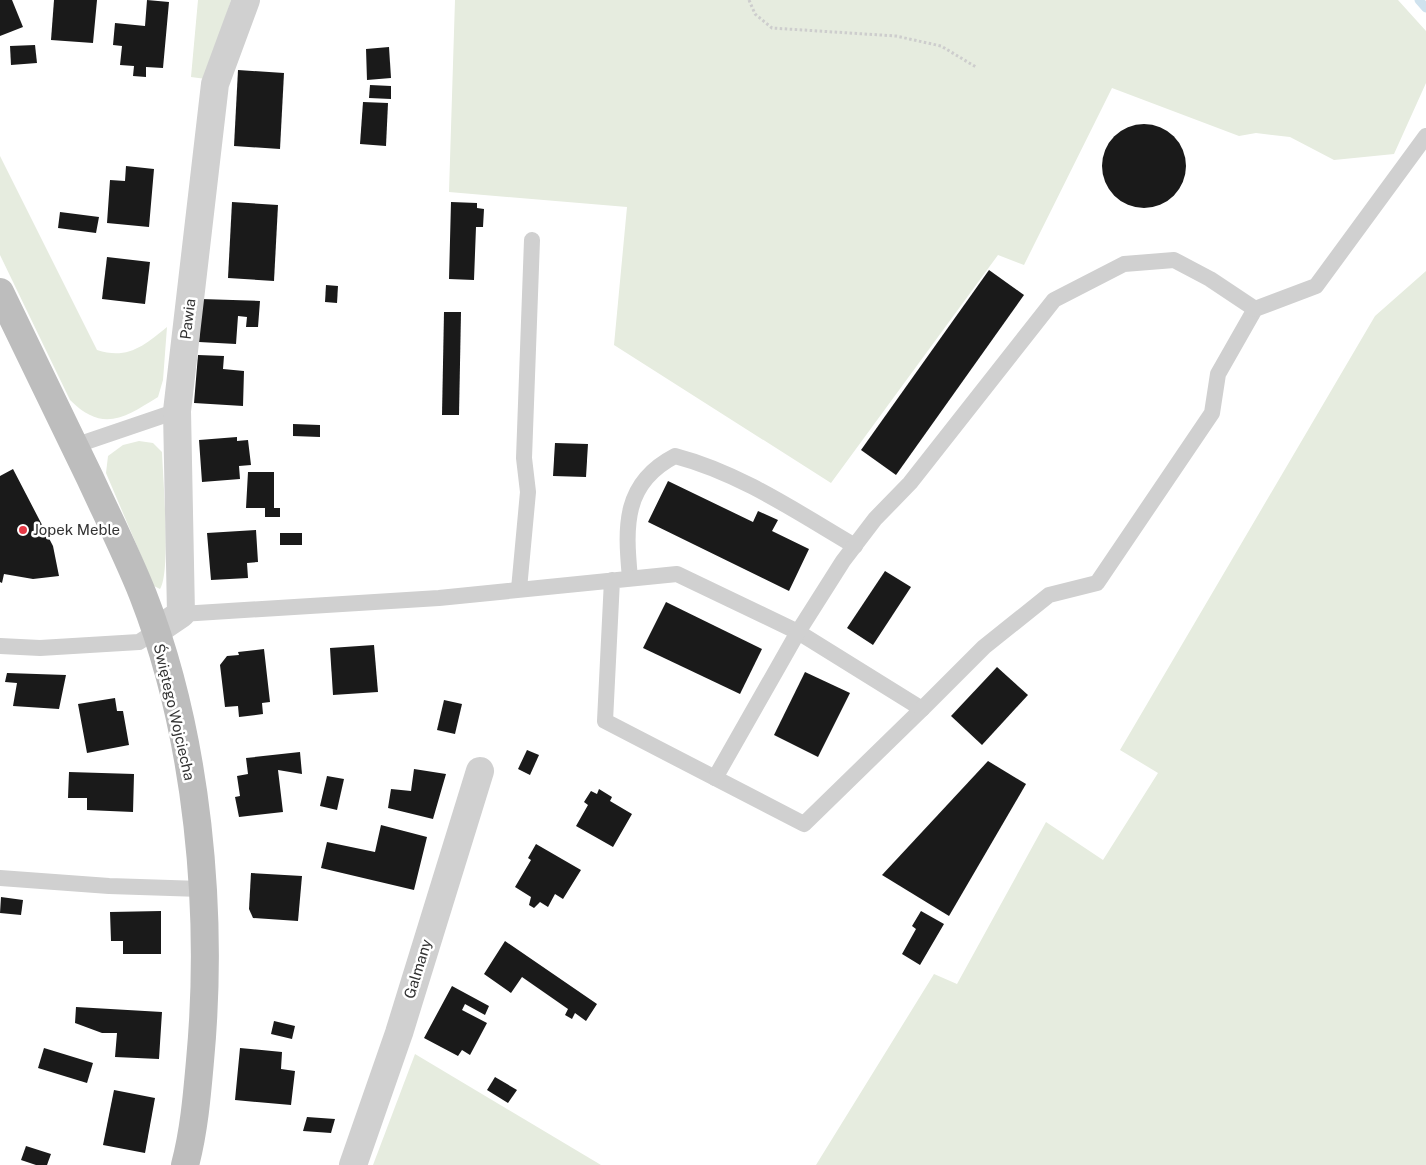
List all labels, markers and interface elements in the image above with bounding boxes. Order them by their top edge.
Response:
street label: Pawia [177,297,198,340]
place label: Jopek Meble [33,521,120,538]
marker: Jopek Meble [17,524,29,536]
street label: Świętego Wojciecha [150,642,199,782]
street label: Galmany [400,937,435,1001]

